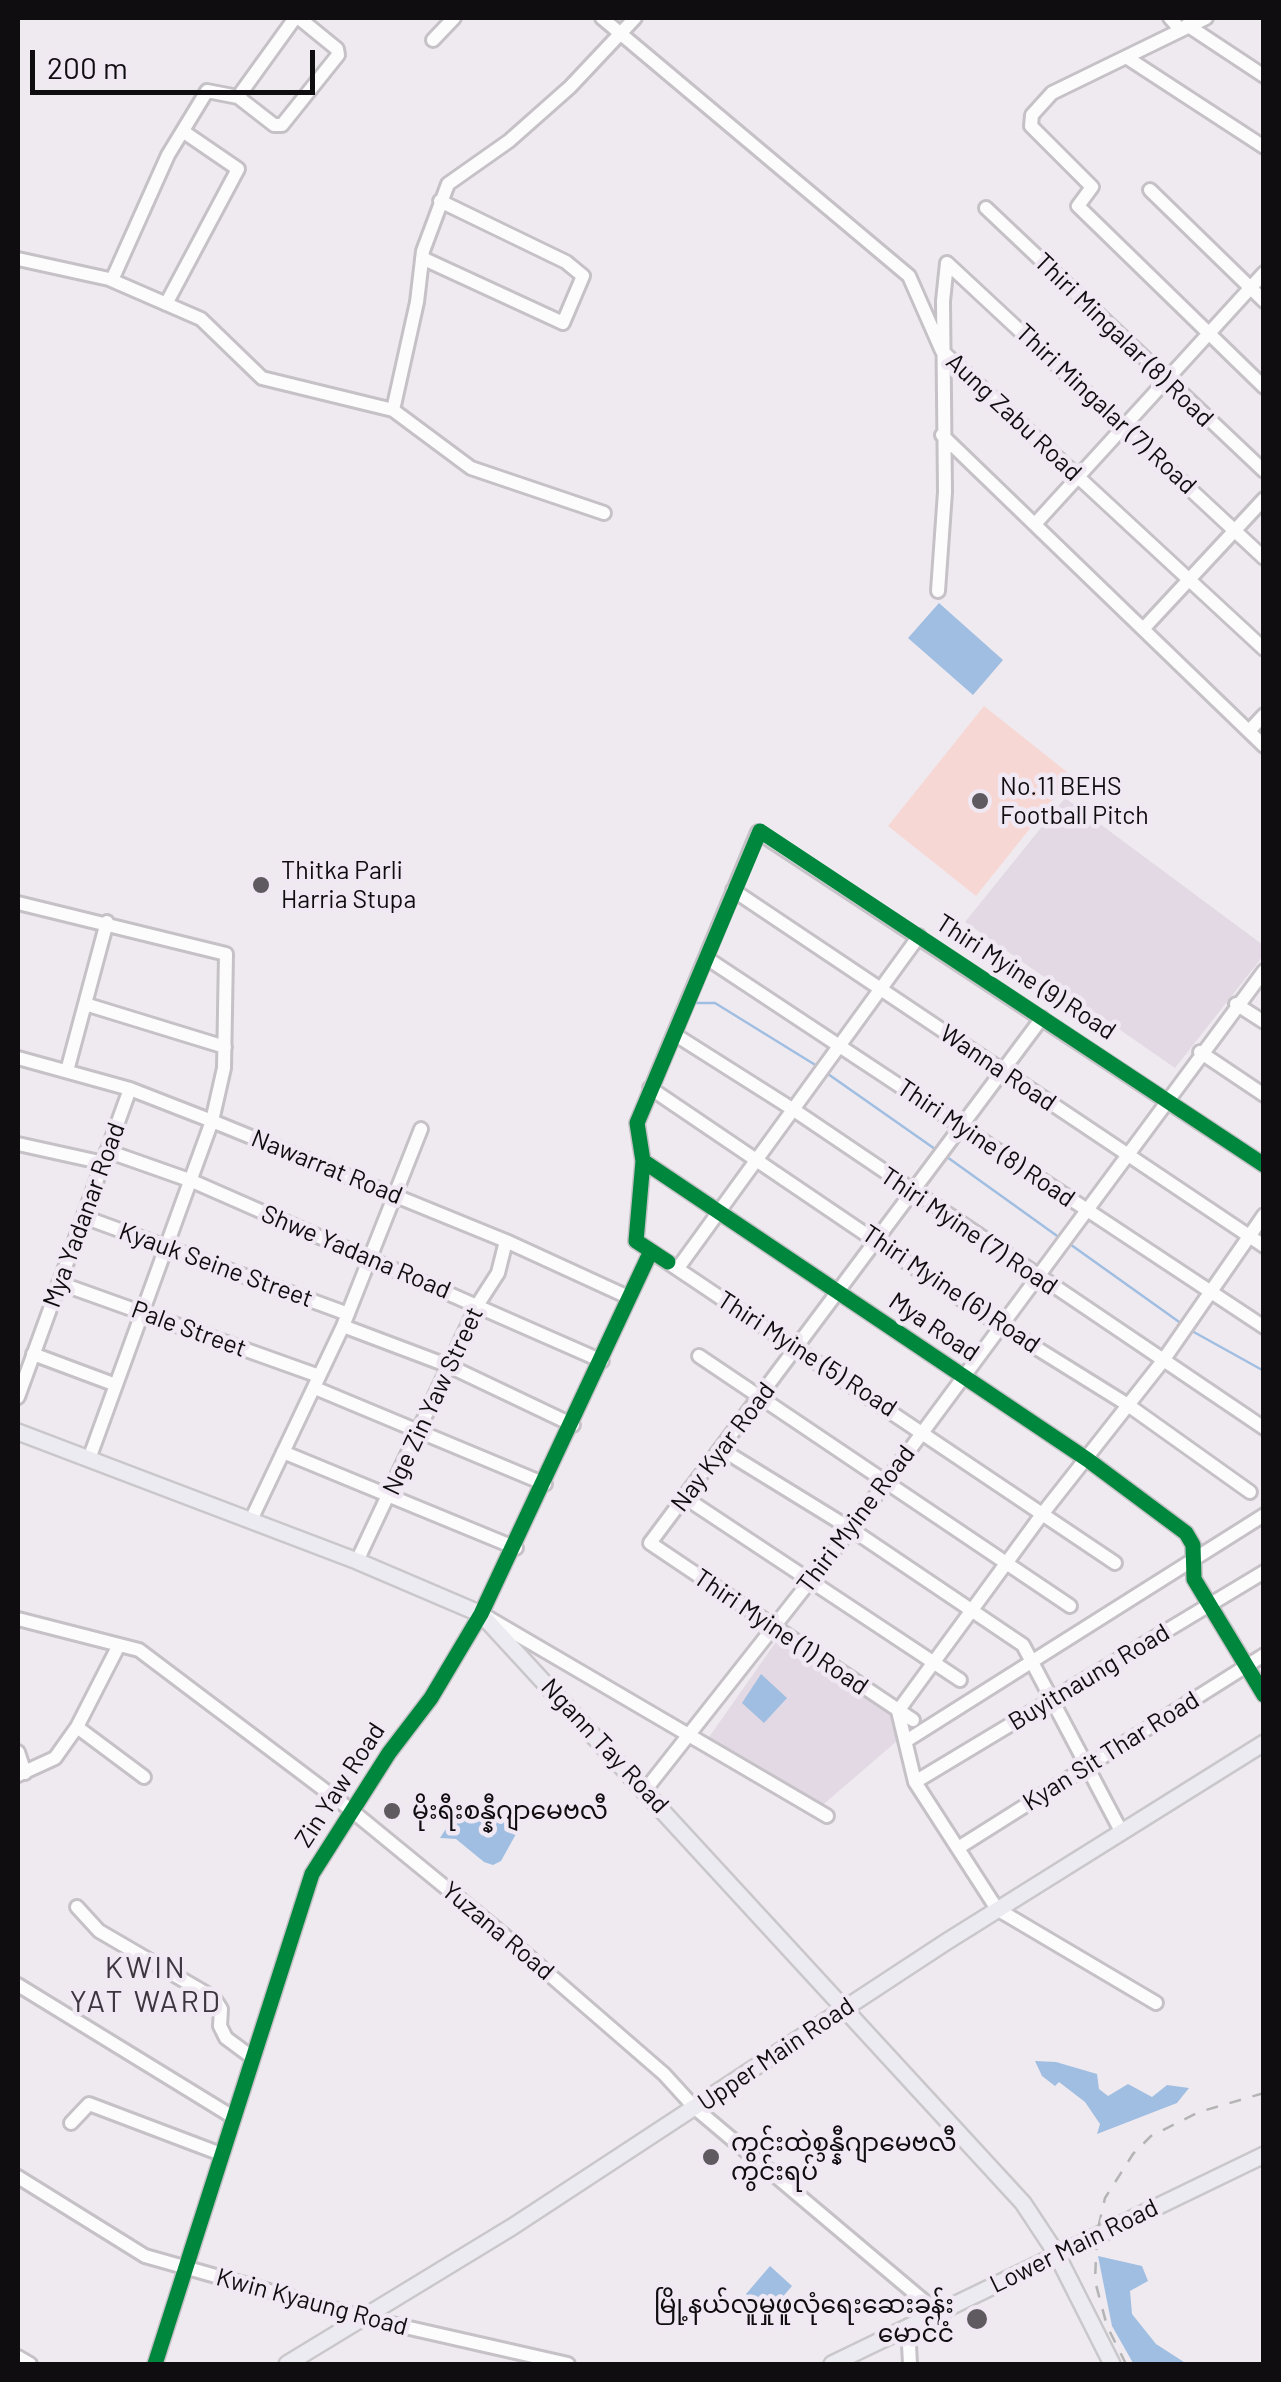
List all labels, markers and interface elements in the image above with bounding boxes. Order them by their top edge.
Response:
scale bar [35,30,320,92]
text: 200 m [47,49,128,85]
street label: Thiri Mingalar (8) Road [1028,247,1220,433]
street label: Thiri Mingalar (7) Road [1009,317,1203,501]
street label: Aung Zabu Road [940,347,1088,487]
place label: No.11 BEHS Football Pitch [1000,772,1149,831]
marker: No.11 BEHS Football Pitch [969,790,991,812]
place label: Thitka Parli Harria Stupa [281,856,416,915]
marker: Thitka Parli Harria Stupa [250,874,272,896]
street label: Thiri Myine (9) Road [930,908,1122,1046]
street label: Wanna Road [934,1018,1062,1118]
street label: Thiri Myine (8) Road [891,1072,1081,1214]
street label: Mya Yadanar Road [37,1118,131,1312]
street label: Nawarrat Road [247,1123,407,1211]
street label: Thiri Myine (7) Road [875,1161,1063,1301]
street label: Shwe Yadana Road [257,1199,455,1305]
street label: Kyauk Seine Street [115,1216,317,1314]
street label: Thiri Myine (6) Road [856,1218,1046,1360]
street label: Thiri Myine (5) Road [712,1285,902,1423]
street label: Mya Road [883,1286,985,1368]
street label: Pale Street [128,1294,250,1364]
street label: Nge Zin Yaw Street [376,1302,490,1500]
street label: Nay Kyar Road [665,1376,781,1518]
street label: Thiri Myine Road [791,1439,921,1599]
street label: Thiri Myine (1) Road [688,1563,874,1701]
street label: Buyitnaung Road [1003,1617,1175,1737]
street label: Ngann Tay Road [535,1672,675,1820]
street label: Kyan Sit Thar Road [1017,1685,1205,1817]
street label: Zin Yaw Road [289,1717,391,1853]
place label: မိုးရီးစန္နီဂျာမေဗလီ [412,1796,608,1826]
marker: မိုးရီးစန္နီဂျာမေဗလီ [381,1800,403,1822]
street label: Yuzana Road [436,1875,560,1987]
district label: KWIN YAT WARD [70,1950,222,2020]
street label: Upper Main Road [692,1991,860,2117]
place label: ကွင်းထဲစွန္နီဂျာမေဗလီ ကွင်းရပ် [731,2128,957,2187]
marker: ကွင်းထဲစွန္နီဂျာမေဗလီ ကွင်းရပ် [700,2146,722,2168]
street label: Lower Main Road [985,2192,1163,2300]
street label: Kwin Kyaung Road [213,2262,411,2342]
place label: မြို့နယ်လူမှုဖူလုံရေးဆေးခန်း မောင်ငံ [654,2290,954,2349]
marker: မြို့နယ်လူမှုဖူလုံရေးဆေးခန်း မောင်ငံ [964,2306,990,2332]

